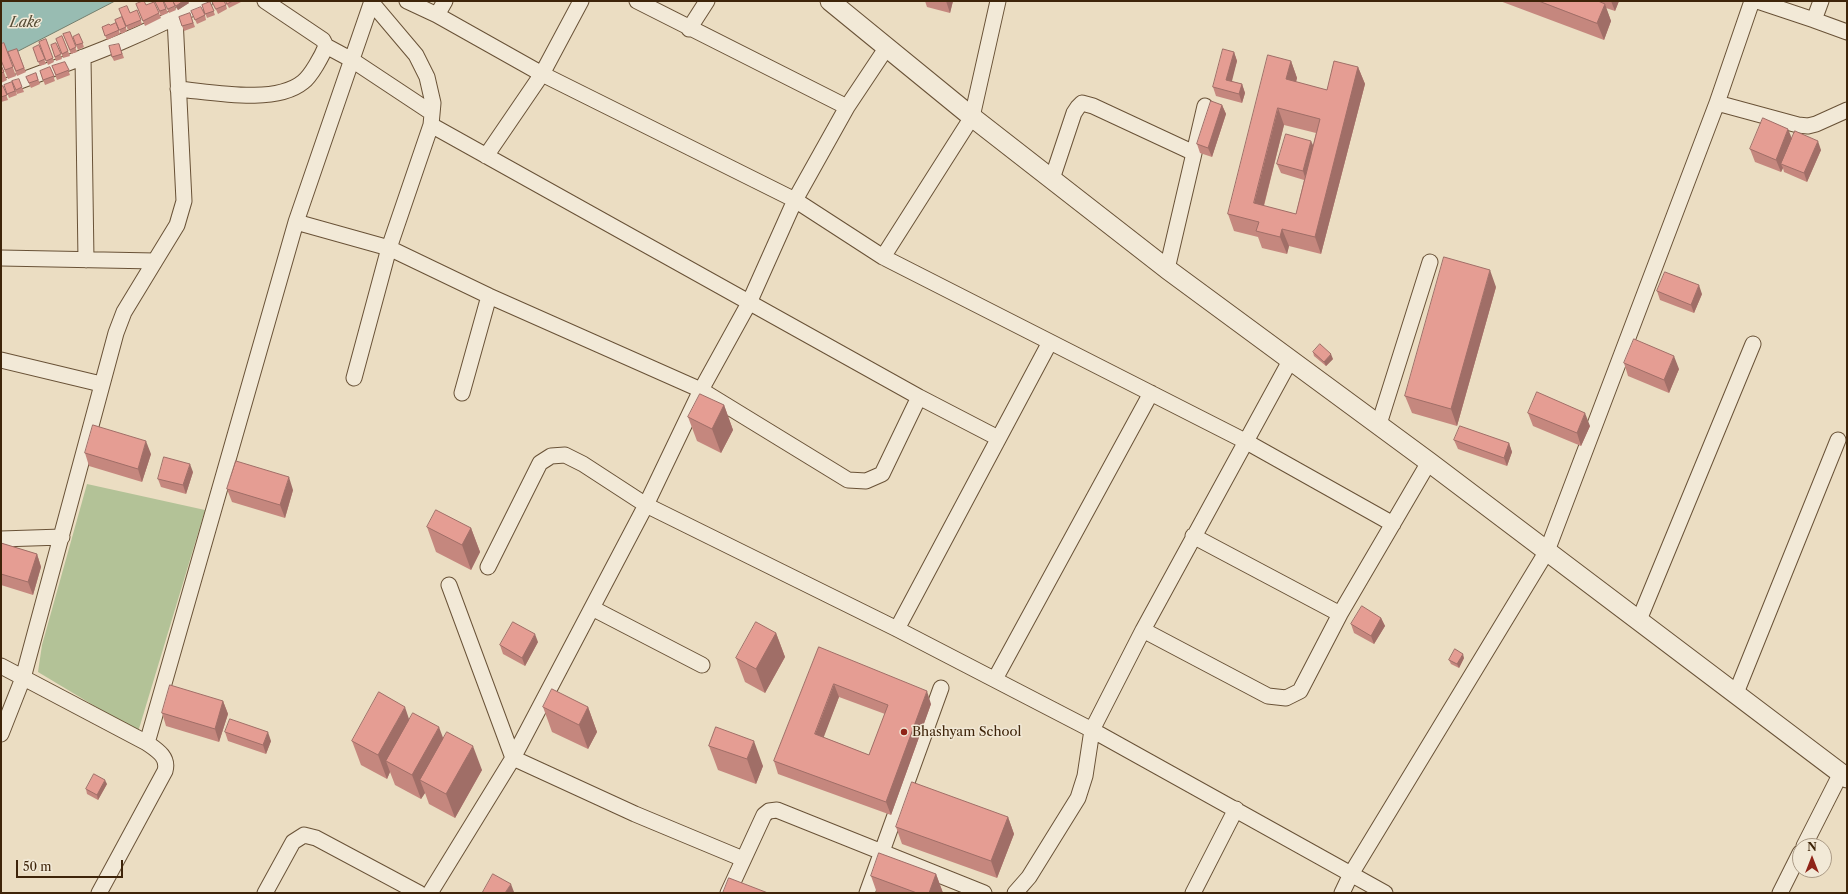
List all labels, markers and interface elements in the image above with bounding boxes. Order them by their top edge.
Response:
water label: Lake [10,15,40,31]
place label: Bhashyam School [912,724,1021,740]
marker: Bhashyam School [899,727,909,737]
north arrow [1792,838,1832,878]
text: N [1807,840,1817,854]
scale bar [18,852,125,878]
text: 50 m [23,859,52,874]

